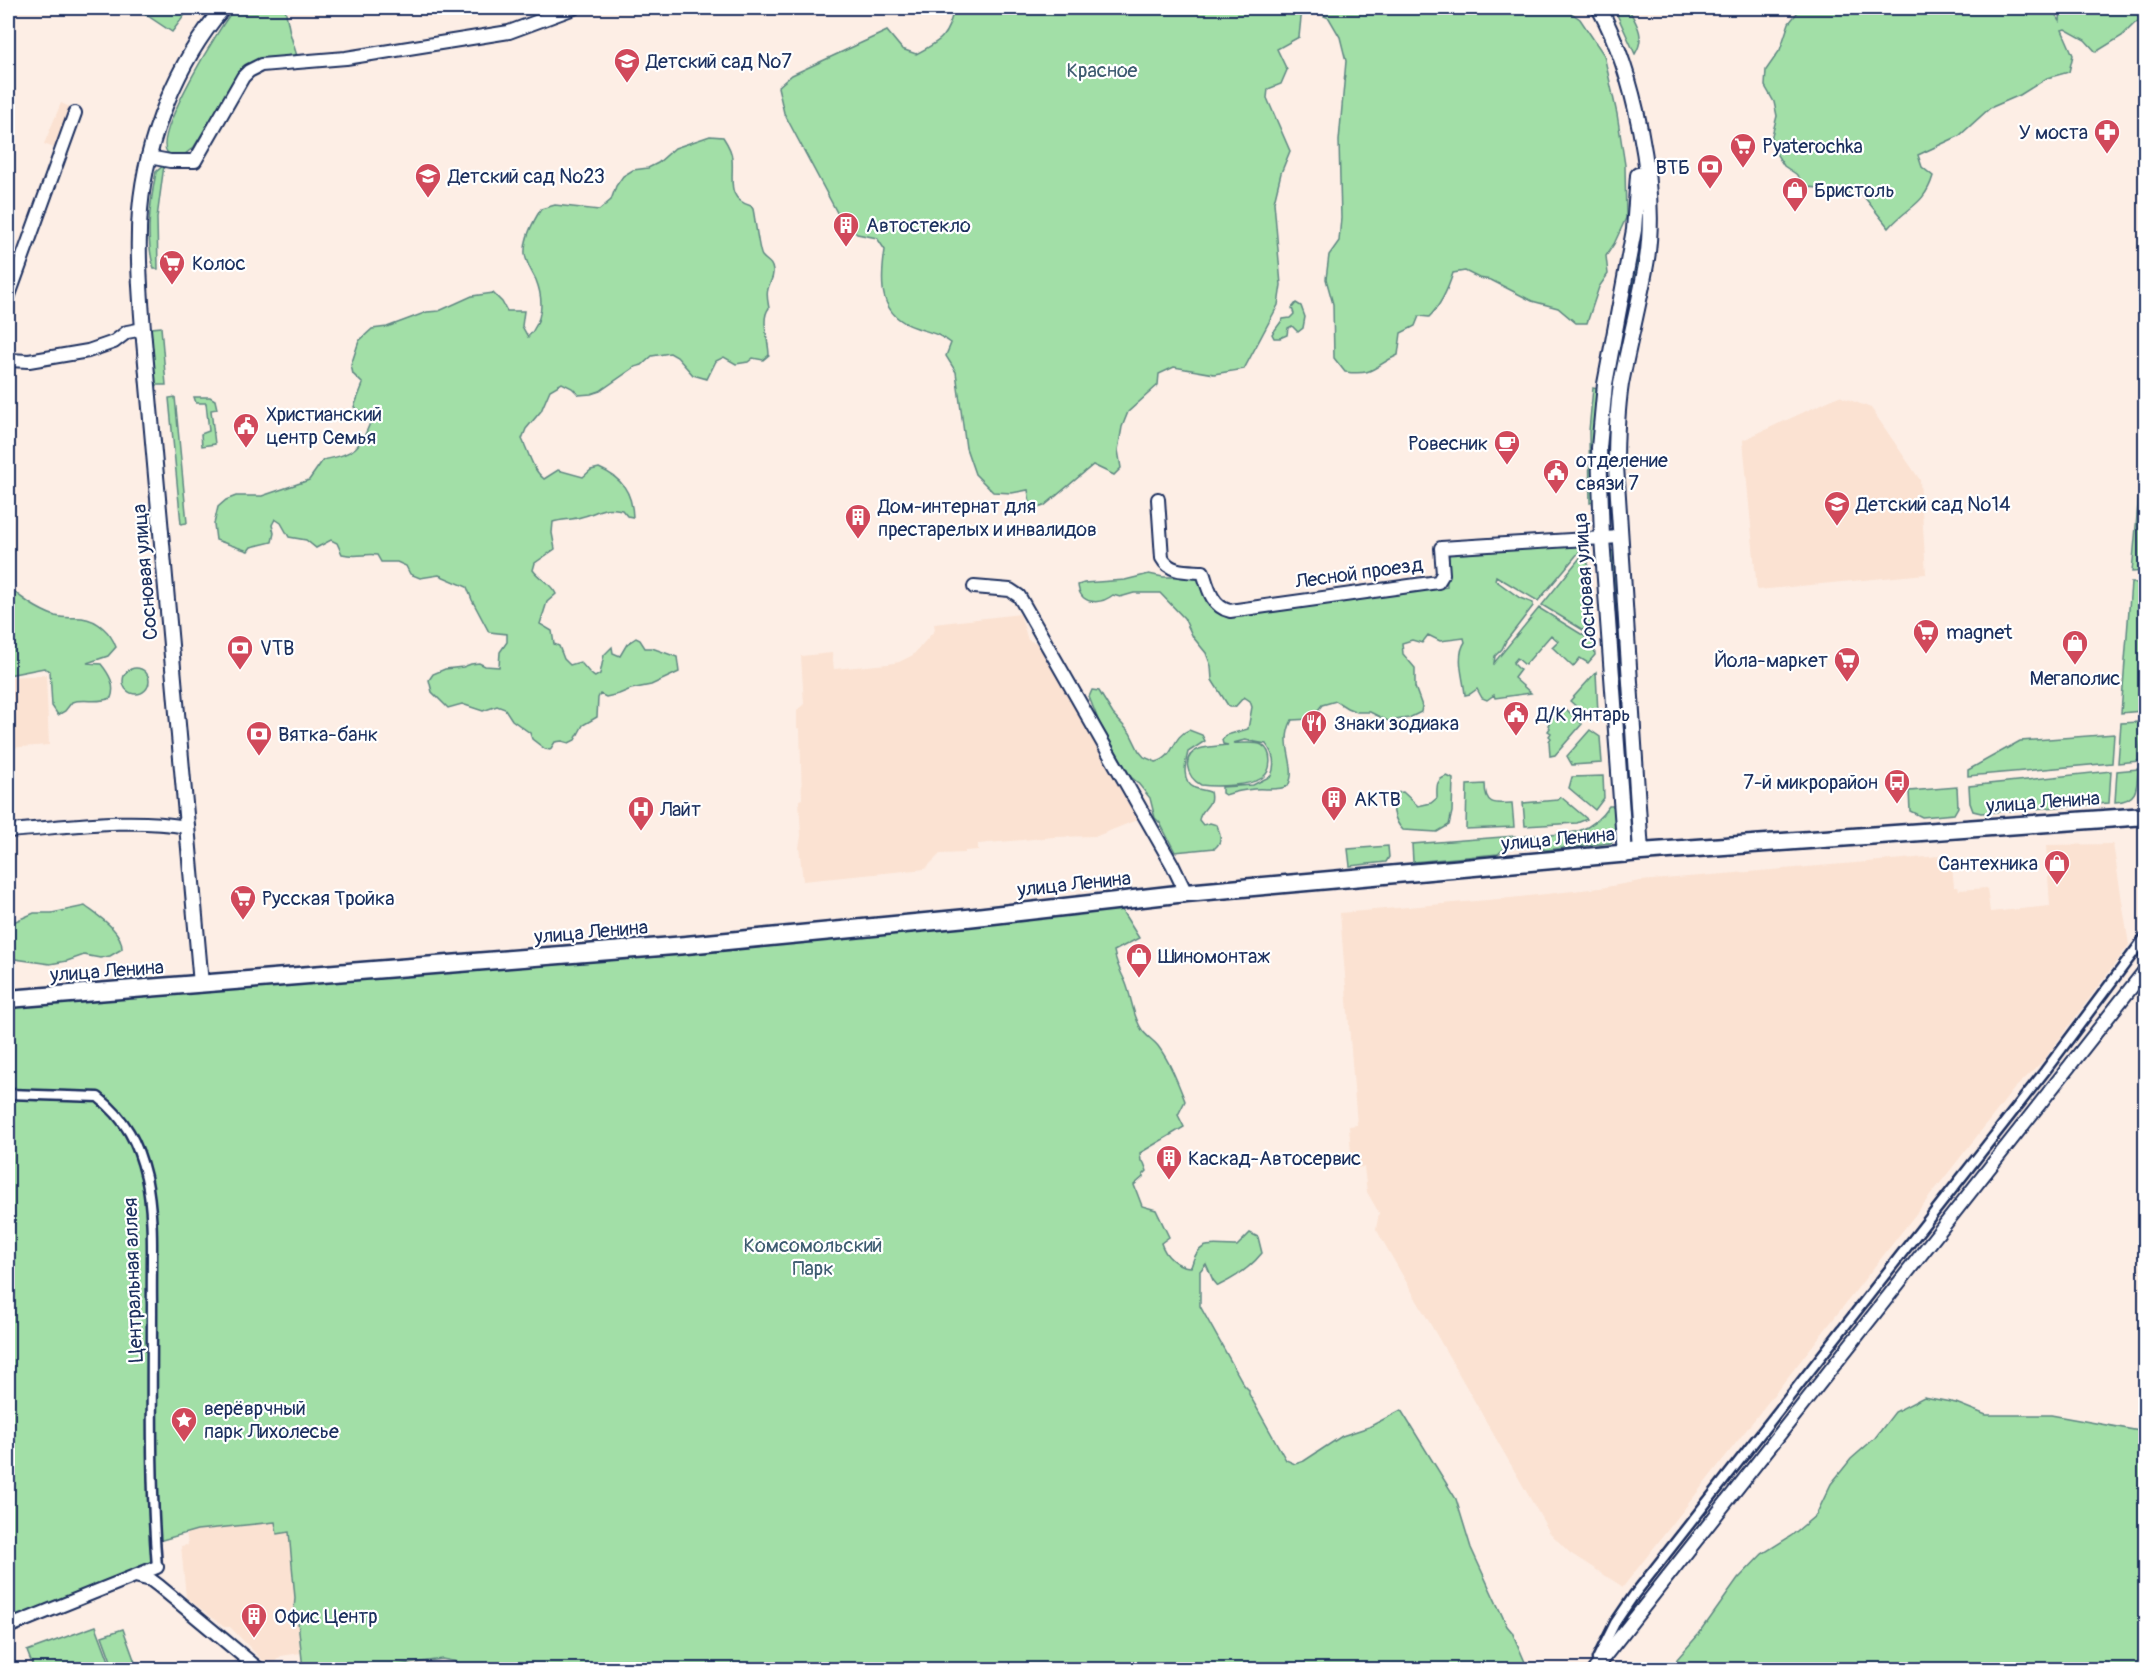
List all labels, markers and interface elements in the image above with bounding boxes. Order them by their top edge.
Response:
school or university icon: Детский сад №7 [612,46,642,84]
place label: Детский сад №7 [645,49,792,74]
park label: Красное [1067,58,1138,83]
pharmacy icon: У моста [2092,117,2122,155]
place label: У моста [2019,120,2088,145]
supermarket icon: Pyaterochka [1728,131,1758,169]
place label: Pyaterochka [1762,134,1863,159]
bank icon: ВТБ [1695,152,1725,190]
place label: ВТБ [1656,155,1690,180]
school or university icon: Детский сад №23 [413,161,443,199]
place label: Детский сад №23 [447,164,605,189]
shop icon: Бристоль [1780,175,1810,213]
place label: Бристоль [1814,178,1895,203]
building icon: Автостекло [831,210,861,248]
place label: Автостекло [866,213,971,238]
supermarket icon: Колос [157,248,187,286]
place label: Колос [192,251,246,276]
place label: Христианский центр Семья [266,402,382,450]
public building icon: Христианский центр Семья [231,411,261,449]
cafe icon: Ровесник [1492,428,1522,466]
place label: Ровесник [1408,431,1488,456]
place label: отделение связи 7 [1576,448,1668,496]
public building icon: отделение связи 7 [1541,457,1571,495]
school or university icon: Детский сад №14 [1822,489,1852,527]
place label: Детский сад №14 [1855,492,2011,517]
place label: Дом-интернат для престарелых и инвалидов [877,494,1097,542]
building icon: Дом-интернат для престарелых и инвалидов [843,502,873,540]
street label: Сосновая улица [127,503,163,641]
street label: Сосновая улица [1568,512,1602,650]
street label: Лесной проезд [1293,552,1424,594]
supermarket icon: magnet [1911,617,1941,655]
place label: magnet [1946,620,2013,645]
shop icon: Мегаполис [2060,628,2090,666]
bank icon: VTB [225,633,255,671]
place label: VTB [260,636,294,661]
supermarket icon: Йола-маркет [1832,645,1862,683]
place label: Йола-маркет [1715,648,1828,673]
place label: Мегаполис [2030,666,2120,691]
public building icon: Д/К Янтарь [1501,699,1531,737]
place label: Д/К Янтарь [1535,702,1631,727]
restaurant icon: Знаки зодиака [1299,708,1329,746]
place label: Знаки зодиака [1334,711,1459,736]
bank icon: Вятка-банк [244,719,274,757]
place label: Вятка-банк [278,722,378,747]
bus stop icon: 7-й микрорайон [1882,767,1912,805]
place label: 7-й микрорайон [1743,770,1878,795]
building icon: АКТВ [1319,784,1349,822]
street label: улица Ленина [1984,786,2101,819]
place label: АКТВ [1354,787,1401,812]
hospital icon: Лайт [626,794,656,832]
place label: Лайт [659,797,701,822]
street label: улица Ленина [1499,822,1616,857]
shop icon: Сантехника [2042,848,2072,886]
place label: Сантехника [1938,851,2038,876]
street label: улица Ленина [1015,866,1132,903]
supermarket icon: Русская Тройка [228,883,258,921]
place label: Русская Тройка [262,886,395,911]
street label: улица Ленина [532,915,649,950]
shop icon: Шиномонтаж [1124,941,1154,979]
place label: Шиномонтаж [1158,944,1270,969]
street label: улица Ленина [48,955,165,988]
building icon: Каскад-Автосервис [1154,1143,1184,1181]
place label: Каскад-Автосервис [1188,1146,1361,1171]
street label: Центральная аллея [118,1197,148,1363]
park label: Комсомольский Парк [744,1233,882,1281]
place label: верёврчный парк Лихолесье [204,1396,339,1444]
place icon: верёврчный парк Лихолесье [169,1405,199,1443]
building icon: Офис Центр [239,1601,269,1639]
place label: Офис Центр [274,1604,378,1629]

